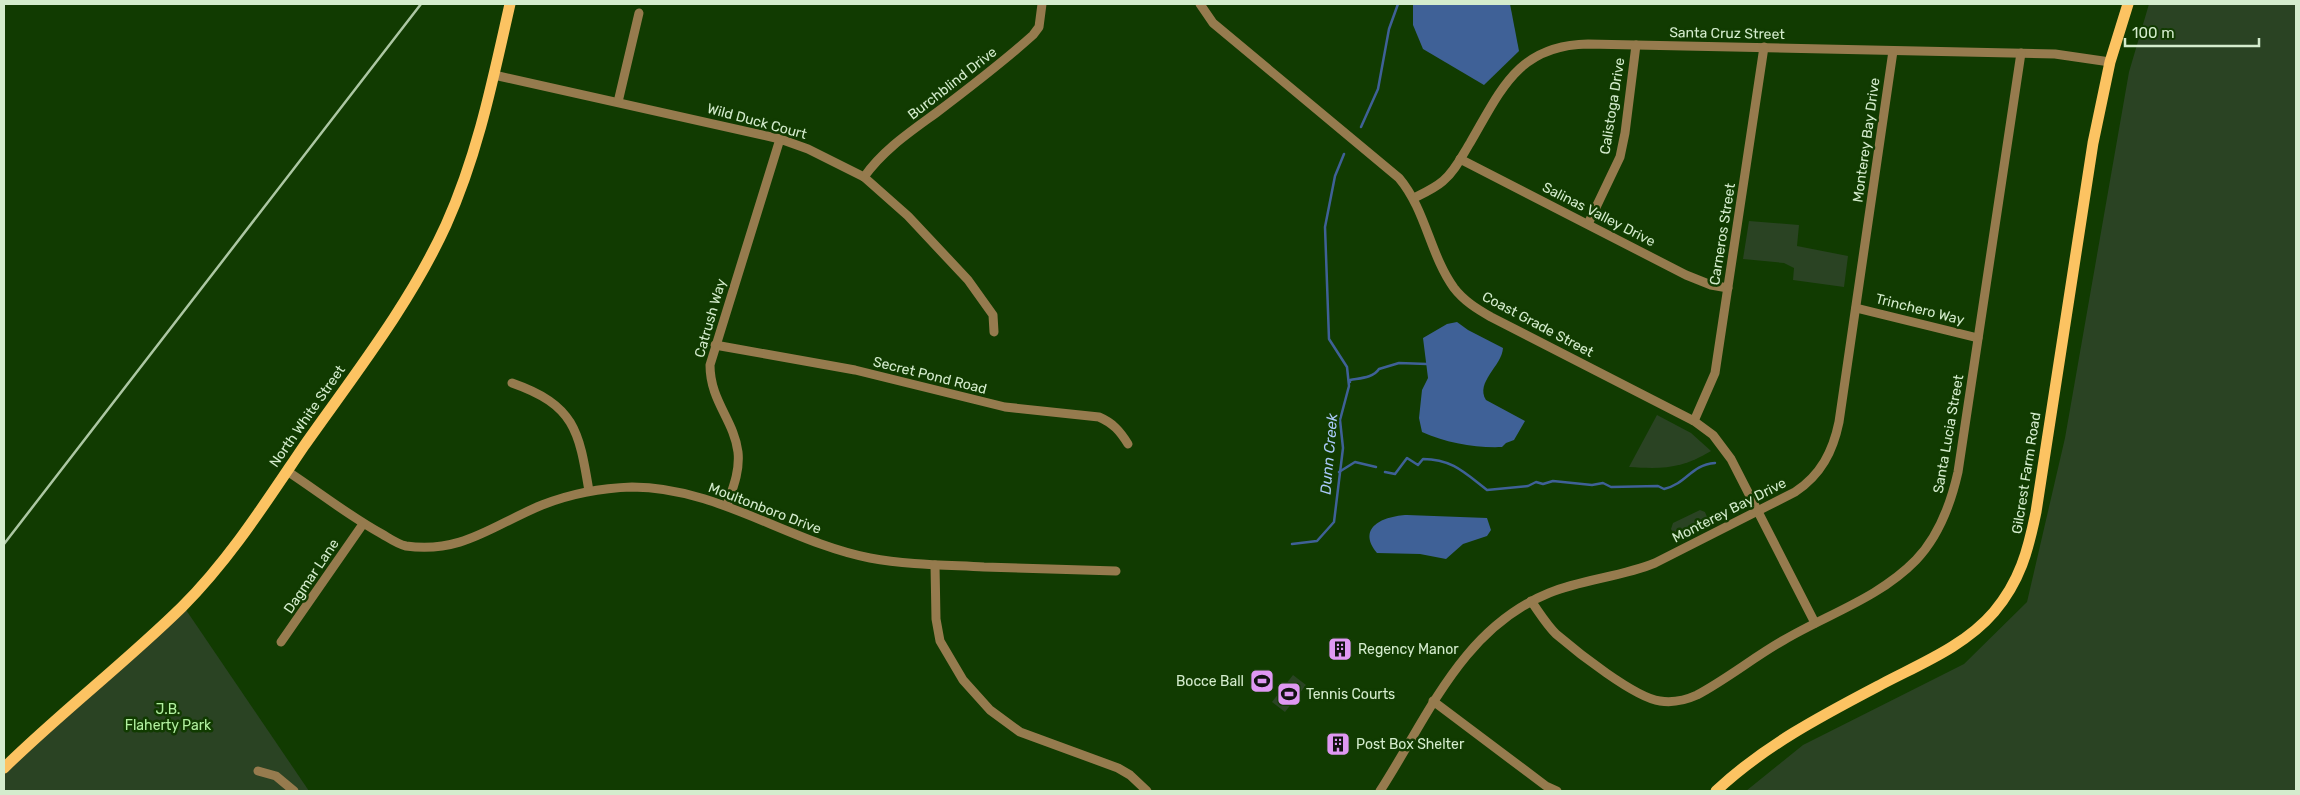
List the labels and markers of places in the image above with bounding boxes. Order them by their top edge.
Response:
building icon: Regency Manor [1327,636,1353,662]
place label: Regency Manor [1358,641,1459,658]
sports icon: Bocce Ball [1249,668,1275,694]
place label: Bocce Ball [1176,673,1244,690]
sports icon: Tennis Courts [1276,681,1302,707]
place label: Tennis Courts [1306,686,1395,703]
building icon: Post Box Shelter [1325,731,1351,757]
place label: Post Box Shelter [1356,736,1465,753]

